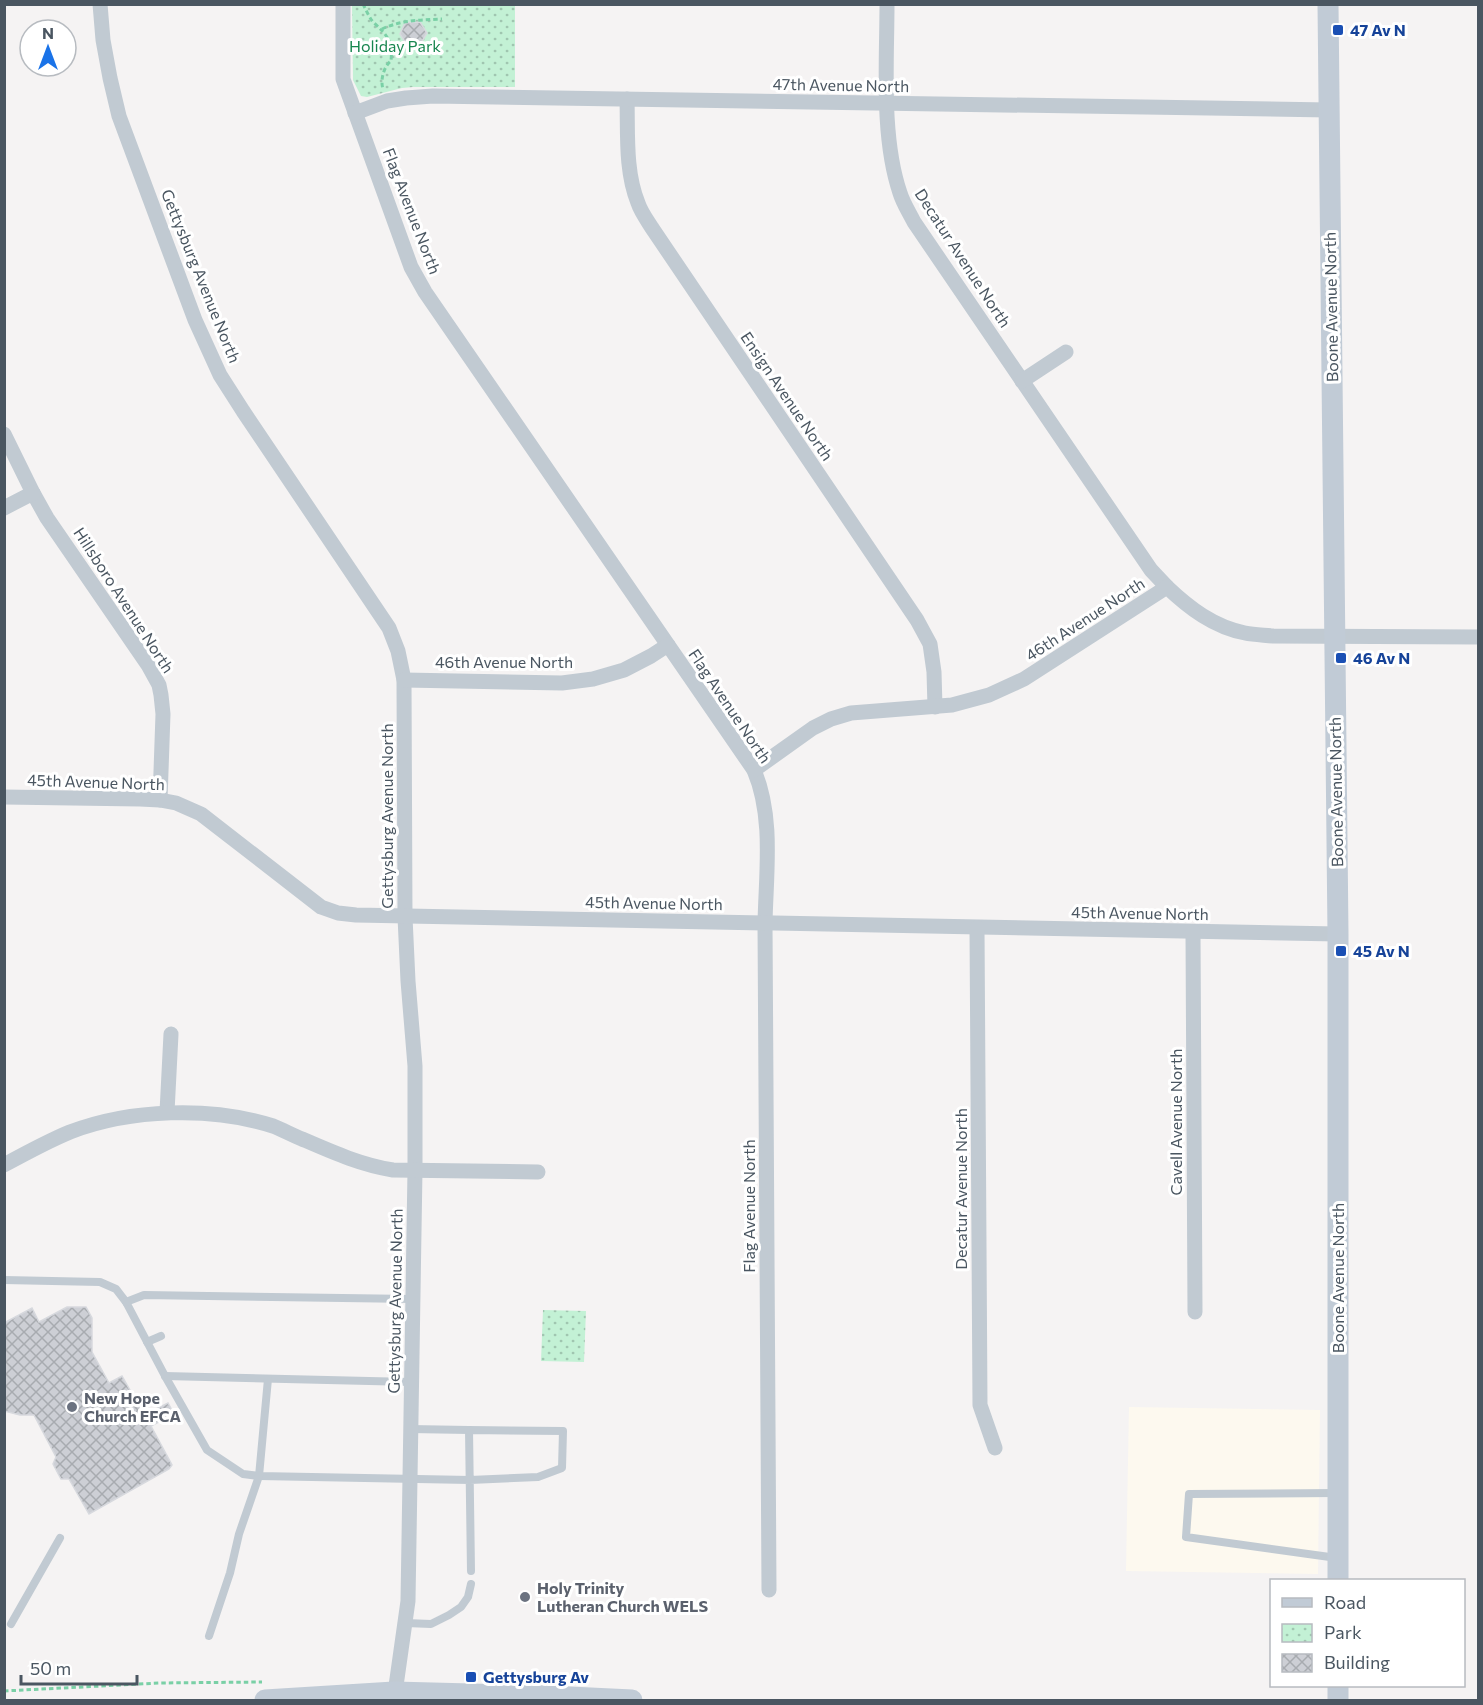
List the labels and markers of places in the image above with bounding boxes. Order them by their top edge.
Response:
place label: 47 Av N [1350,20,1406,39]
marker: 47 Av N [1331,23,1345,37]
place label: 46 Av N [1353,648,1410,667]
marker: 46 Av N [1334,651,1348,665]
place label: 45 Av N [1353,941,1410,960]
marker: 45 Av N [1334,944,1348,958]
place label: New Hope Church EFCA [84,1388,181,1425]
marker: New Hope Church EFCA [65,1400,79,1414]
place label: Holy Trinity Lutheran Church WELS [537,1578,708,1615]
marker: Holy Trinity Lutheran Church WELS [518,1590,532,1604]
place label: Gettysburg Av [483,1667,589,1686]
marker: Gettysburg Av [464,1670,478,1684]

